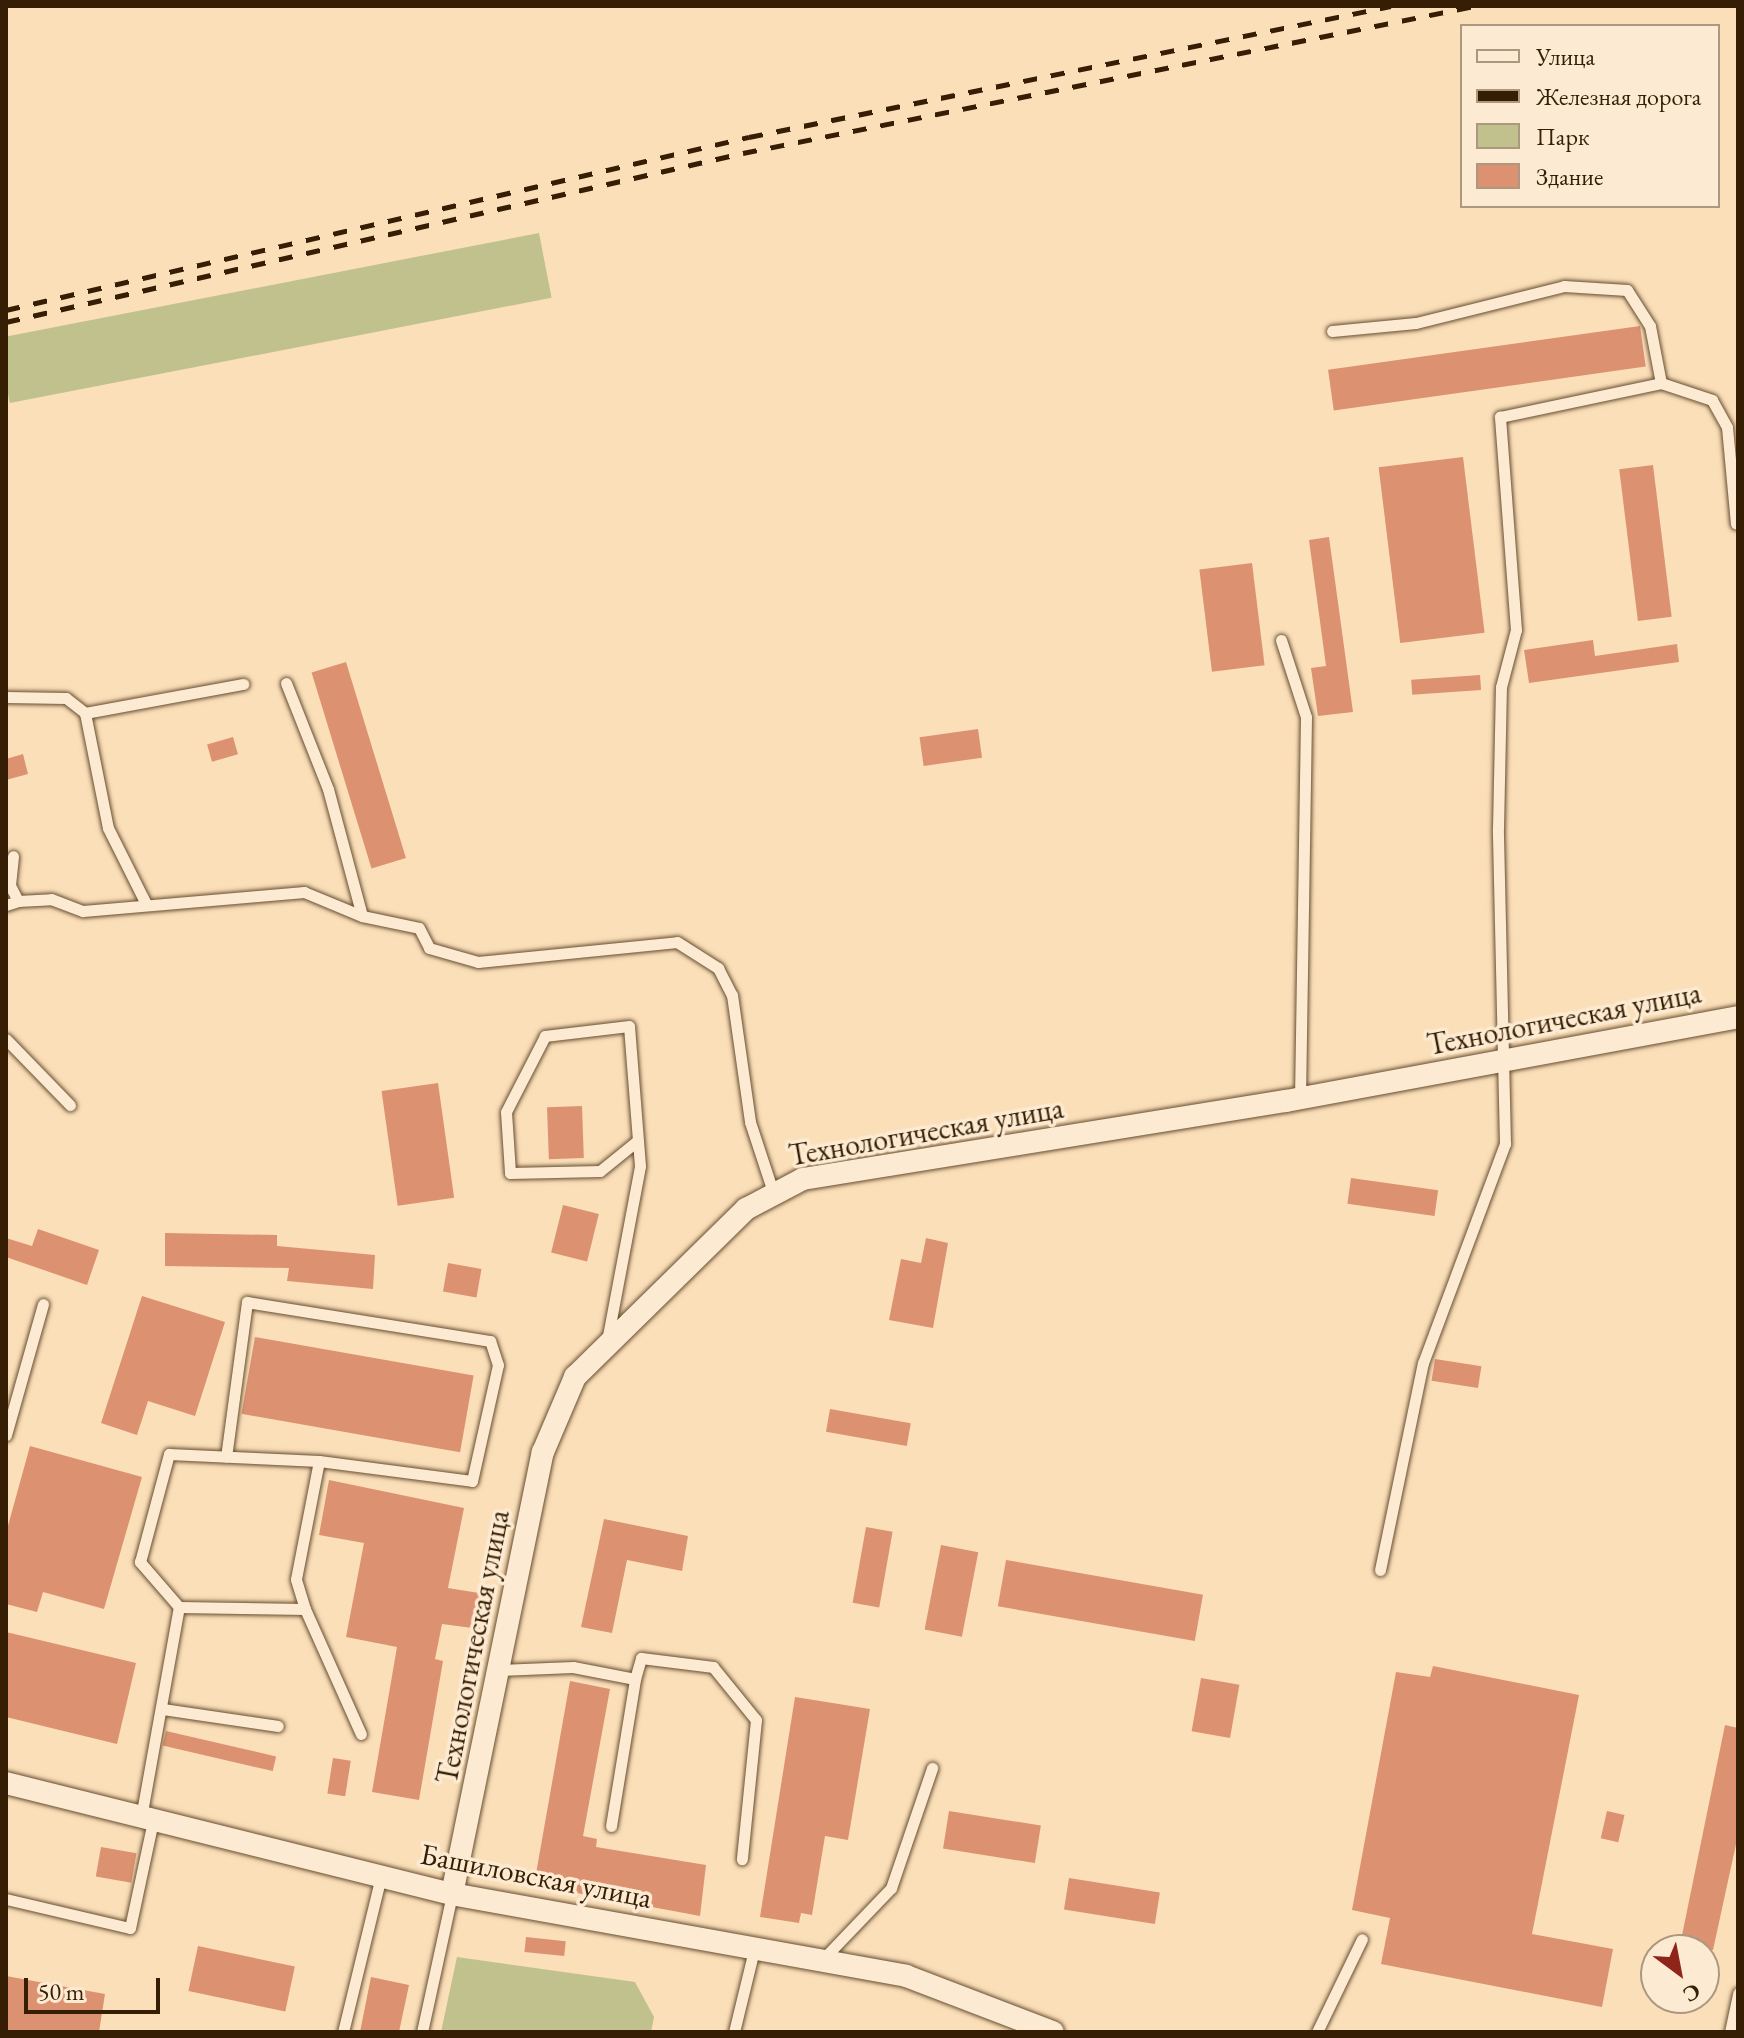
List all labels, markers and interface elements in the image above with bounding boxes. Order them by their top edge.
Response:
legend [1460,24,1720,208]
text: Улица [1536,41,1595,72]
text: Железная дорога [1536,81,1701,112]
text: Парк [1536,121,1589,152]
text: Здание [1536,161,1603,192]
street label: Технологическая улица [1424,975,1704,1063]
street label: Технологическая улица [786,1090,1066,1174]
street label: Технологическая улица [429,1507,517,1787]
street label: Башиловская улица [417,1836,655,1916]
north arrow [1640,1934,1720,2014]
scale bar [28,1962,164,2012]
text: 50 m [38,1976,85,2007]
text: С [1678,1977,1706,2010]

